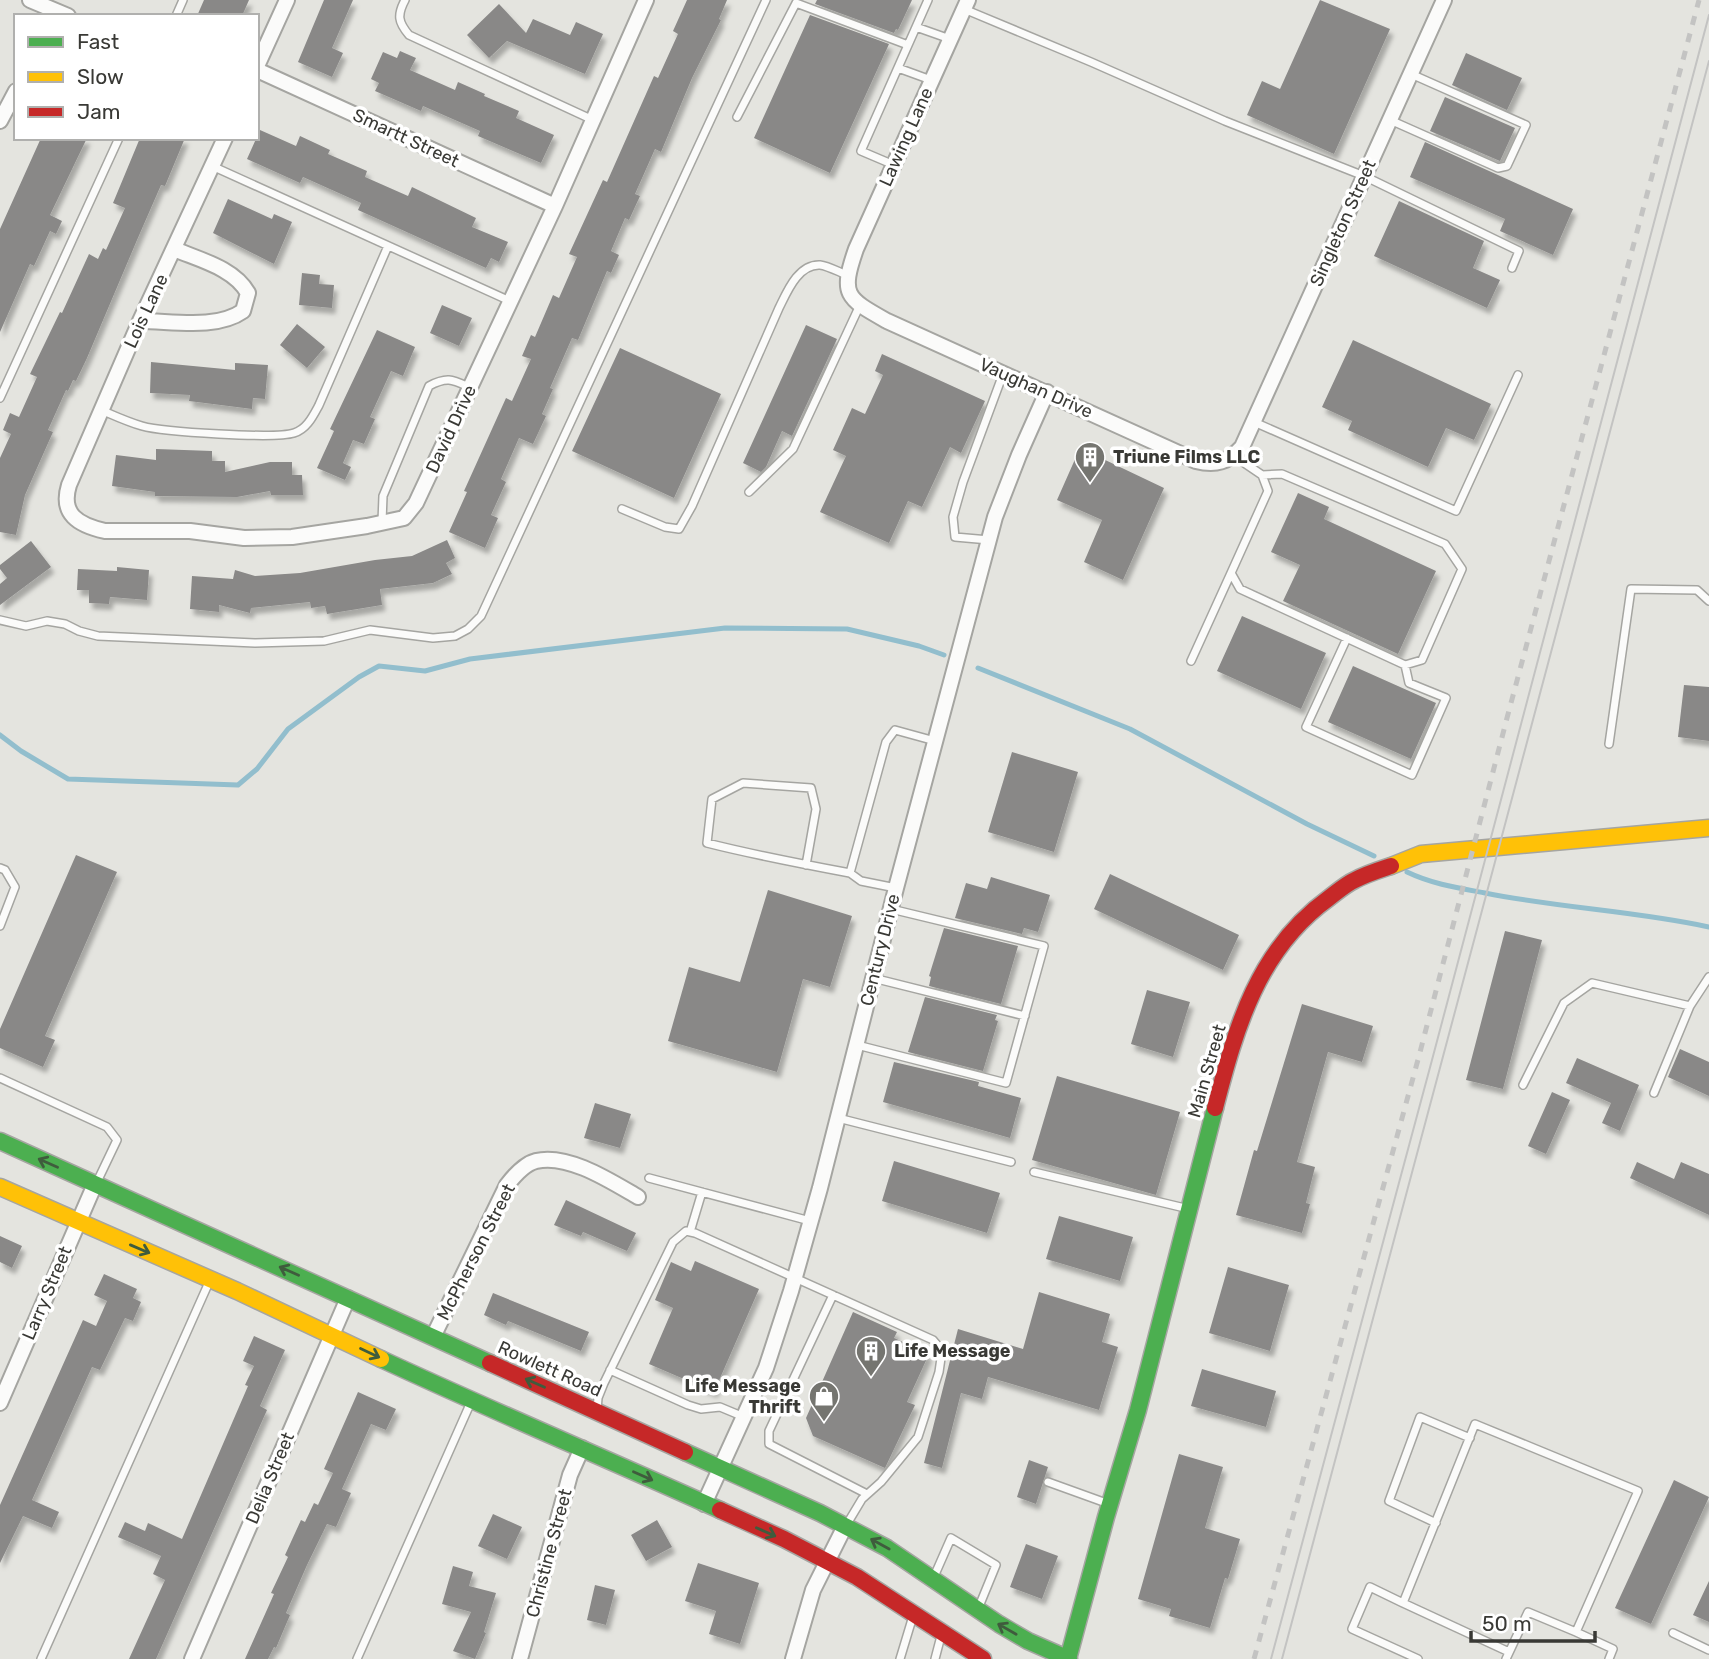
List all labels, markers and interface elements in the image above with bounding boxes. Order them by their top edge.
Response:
legend [14,14,259,140]
text: Fast [77,29,119,54]
text: Slow [77,64,124,89]
street label: Lawing Lane [874,84,938,190]
text: Jam [77,99,121,124]
street label: Smartt Street [349,104,463,172]
street label: Singleton Street [1305,156,1381,290]
street label: Lois Lane [119,270,173,352]
street label: Vaughan Drive [976,353,1096,423]
street label: David Drive [421,381,481,477]
building icon: Triune Films LLC [1073,440,1107,484]
place label: Triune Films LLC [1113,446,1260,468]
street label: Century Drive [855,892,905,1008]
street label: Main Street [1183,1022,1231,1120]
one-way arrow [38,1156,59,1169]
street label: McPherson Street [432,1180,520,1324]
street label: Larry Street [17,1243,77,1343]
one-way arrow [129,1243,150,1256]
one-way arrow [279,1264,301,1277]
building icon: Life Message [854,1334,888,1378]
street label: Rowlett Road [494,1336,606,1402]
place label: Life Message [894,1340,1011,1362]
one-way arrow [359,1348,380,1361]
place label: Life Message Thrift [684,1375,801,1418]
one-way arrow [525,1376,546,1389]
shop icon: Life Message Thrift [807,1379,841,1423]
street label: Delia Street [241,1429,299,1527]
one-way arrow [632,1470,653,1483]
street label: Christine Street [521,1486,577,1620]
one-way arrow [755,1526,777,1539]
one-way arrow [870,1537,890,1551]
scale bar [1471,1600,1595,1644]
text: 50 m [1482,1611,1532,1636]
one-way arrow [998,1622,1018,1636]

